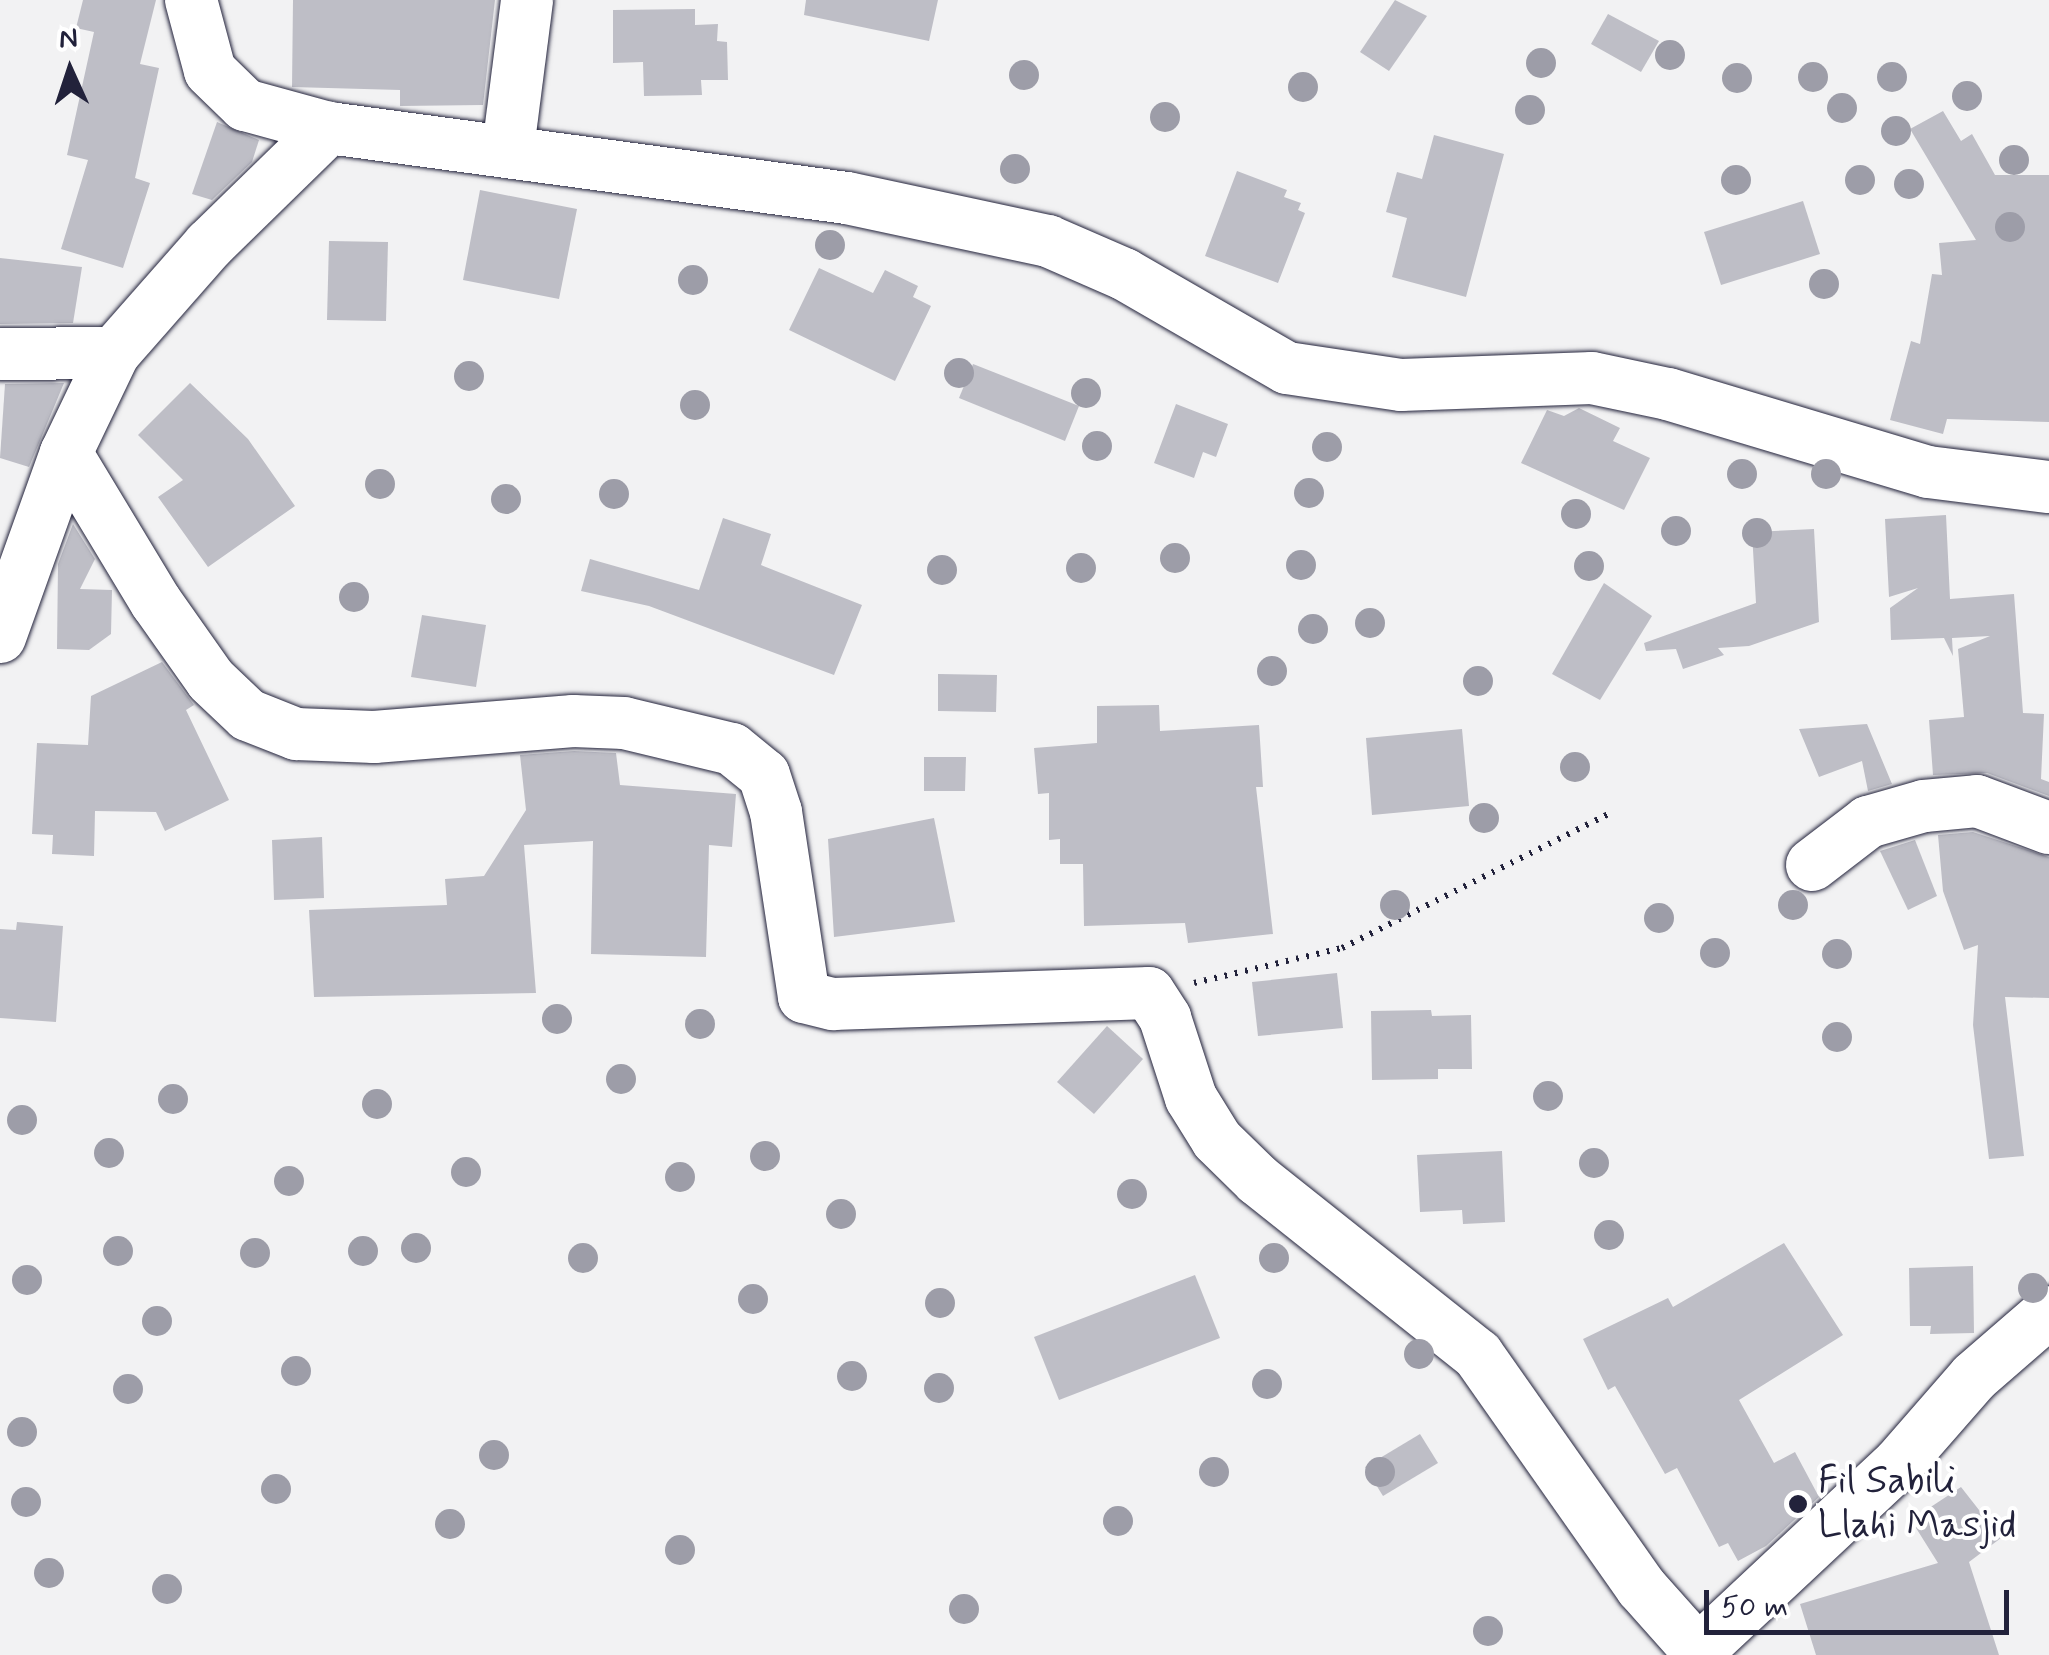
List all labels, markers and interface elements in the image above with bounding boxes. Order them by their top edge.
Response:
north arrow [20,20,120,120]
text: N [58,21,79,59]
place label: Fil Sabili Llahi Masjid [1818,1459,2013,1548]
marker: Fil Sabili Llahi Masjid [1787,1493,1809,1515]
scale bar [1709,1570,2014,1632]
text: 50 m [1721,1588,1788,1627]

